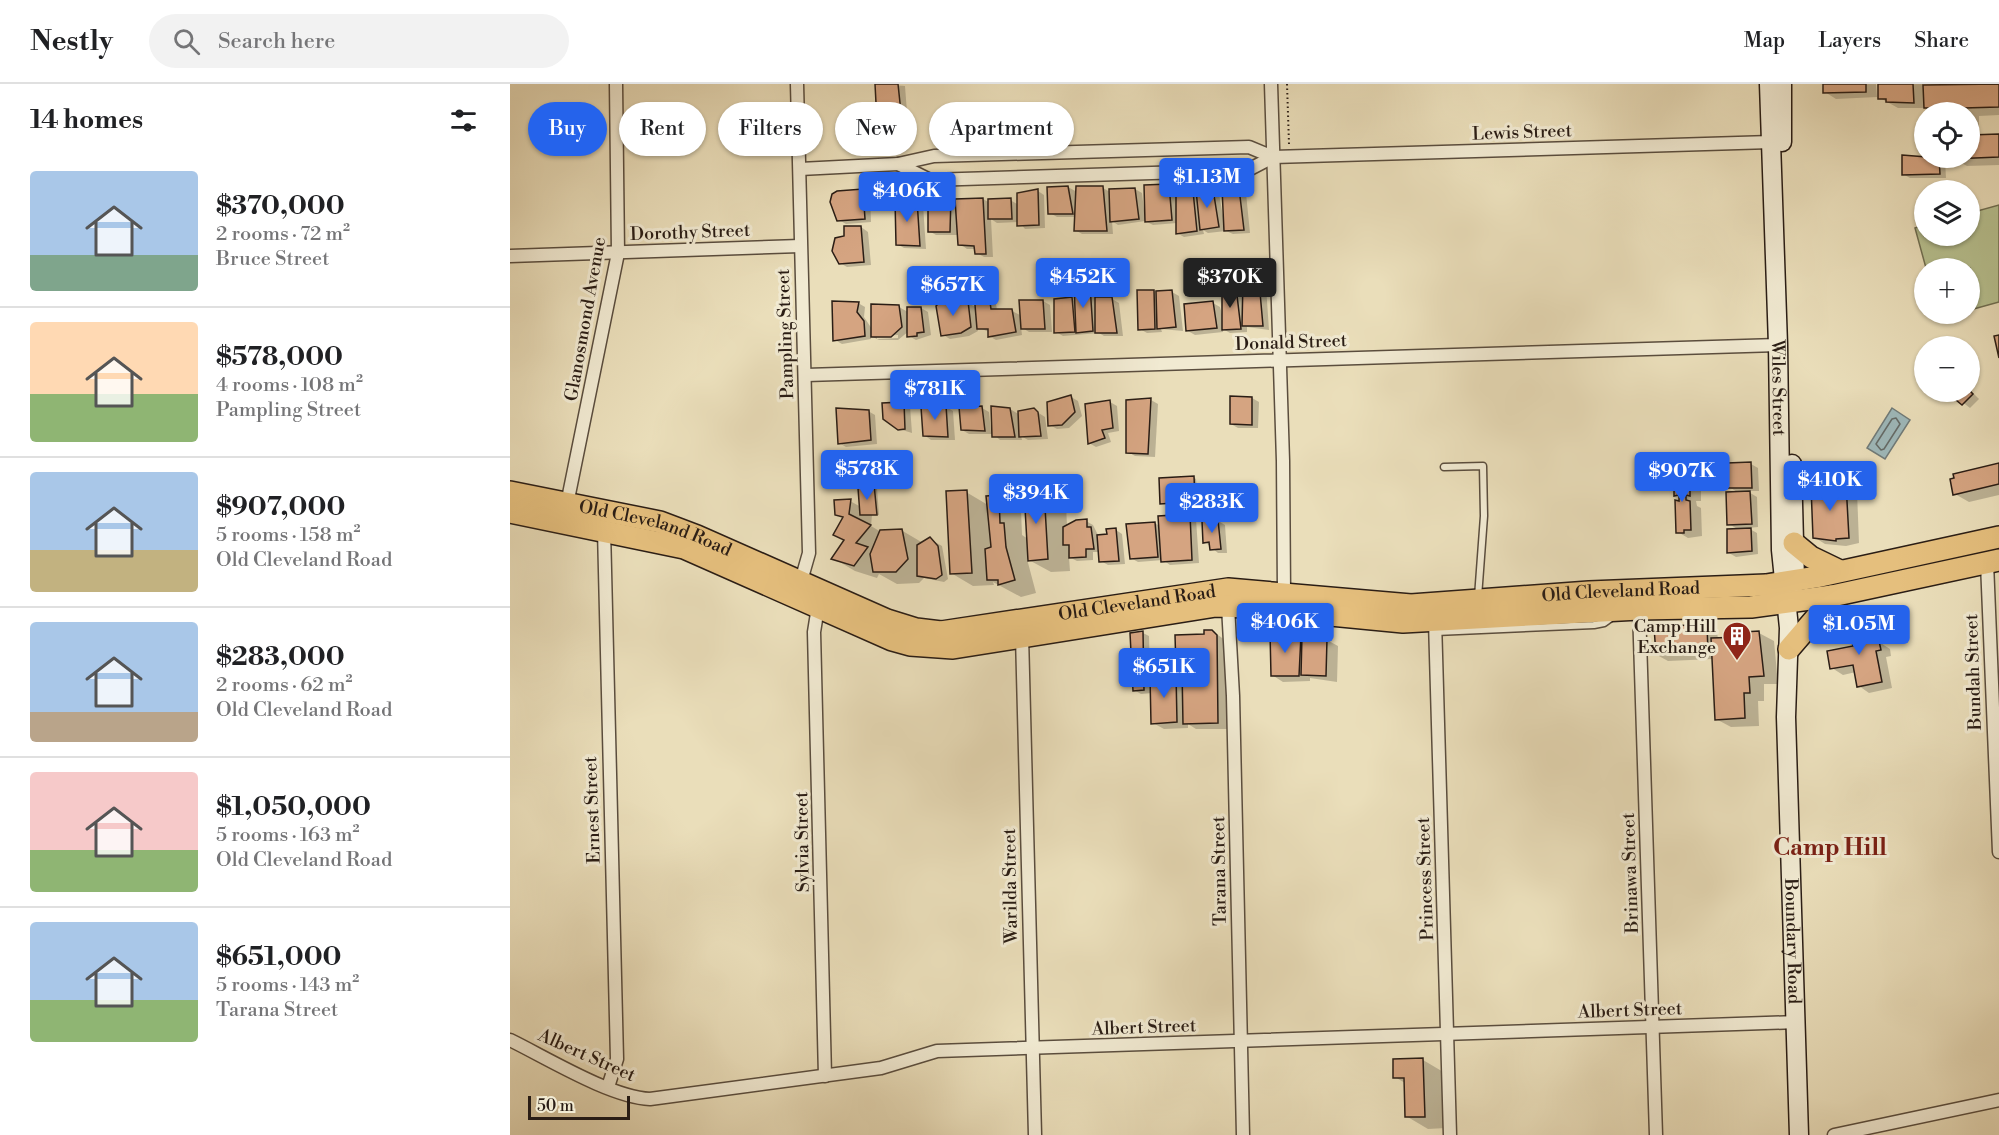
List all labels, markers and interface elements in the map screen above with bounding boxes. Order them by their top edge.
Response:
search box [149,14,569,68]
text: Nestly [30,24,113,59]
icon: search [170,25,203,58]
text: Search here [218,28,335,55]
text: Map [1744,28,1785,54]
text: Layers [1818,28,1881,54]
text: Share [1914,28,1969,54]
chip: Buy [528,102,607,156]
chip: Rent [619,102,706,156]
chip: Filters [718,102,823,156]
chip: New [835,102,917,156]
chip: Apartment [929,102,1074,156]
map controls [1914,102,1980,402]
button: locate [1914,102,1980,168]
text: 14 homes [30,104,143,136]
icon: filters [447,104,480,137]
street label: Lewis Street [1472,119,1573,146]
pin: $1.13M [1158,158,1256,209]
text: $1.13M [1173,165,1241,190]
pin: $406K [865,172,949,223]
text: $406K [873,179,941,204]
button: layers [1914,180,1980,246]
text: $370,000 [216,190,345,222]
icon: home [78,195,150,267]
street label: Dorothy Street [630,219,751,246]
text: 2 rooms · 72 m² [216,222,350,247]
street label: Glanosmond Avenue [560,235,611,403]
text: Bruce Street [216,247,329,272]
pin: $452K [1041,258,1125,309]
pin: $370K [1188,258,1272,309]
button: + [1914,258,1980,324]
text: $452K [1050,265,1116,290]
text: $370K [1197,265,1263,290]
pin: $657K [911,266,995,317]
street label: Pampling Street [772,268,799,400]
text: $657K [921,273,985,298]
street label: Donald Street [1235,329,1348,356]
button: − [1914,336,1980,402]
street label: Wiles Street [1766,338,1790,437]
text: $578,000 [216,341,343,373]
icon: home [78,346,150,418]
pin: $781K [893,370,977,421]
text: 4 rooms · 108 m² [216,373,363,398]
text: $781K [904,377,966,402]
text: Pampling Street [216,398,361,423]
pin: $578K [825,450,909,501]
pin: $907K [1640,452,1724,503]
text: $578K [835,457,899,482]
text: $907K [1649,459,1715,484]
pin: $410K [1788,461,1872,512]
text: $410K [1798,468,1862,493]
pin: $394K [994,474,1078,525]
text: $394K [1003,481,1069,506]
pin: $283K [1170,483,1254,534]
text: $283K [1179,490,1245,515]
text: $907,000 [216,491,345,523]
street label: Old Cleveland Road [577,495,736,562]
icon: home [78,496,150,568]
text: 5 rooms · 158 m² [216,523,360,548]
text: Old Cleveland Road [216,548,392,573]
street label: Old Cleveland Road [1541,577,1701,607]
street label: Old Cleveland Road [1057,580,1218,626]
pin: $406K [1243,603,1327,654]
pin: $1.05M [1810,605,1908,656]
text: $406K [1251,610,1319,635]
text: $1.05M [1823,612,1895,637]
street label: Bundah Street [1960,613,1987,732]
place label: Camp Hill Exchange [1634,615,1717,659]
building icon: Camp Hill Exchange [1721,620,1753,662]
text: $283,000 [216,641,345,673]
icon: home [78,646,150,718]
pin: $651K [1122,648,1206,699]
text: $651K [1133,655,1195,680]
text: 2 rooms · 62 m² [216,673,352,698]
text: Old Cleveland Road [216,698,392,723]
street label: Ernest Street [579,755,606,864]
text: $1,050,000 [216,791,371,823]
street label: Sylvia Street [790,791,815,893]
icon: home [78,796,150,868]
street label: Brinawa Street [1617,812,1644,935]
street label: Tarana Street [1207,815,1232,926]
street label: Princess Street [1412,816,1439,941]
text: 5 rooms · 163 m² [216,823,360,848]
street label: Warilda Street [998,827,1023,945]
district label: Camp Hill [1773,833,1887,863]
text: Old Cleveland Road [216,848,392,873]
street label: Boundary Road [1779,877,1806,1005]
text: $651,000 [216,941,341,973]
icon: home [78,946,150,1018]
text: 5 rooms · 143 m² [216,973,359,998]
street label: Albert Street [1577,997,1683,1024]
text: Tarana Street [216,998,338,1023]
street label: Albert Street [1091,1014,1197,1041]
street label: Albert Street [534,1023,640,1087]
scale bar [528,1093,630,1120]
text: 50 m [537,1096,574,1116]

